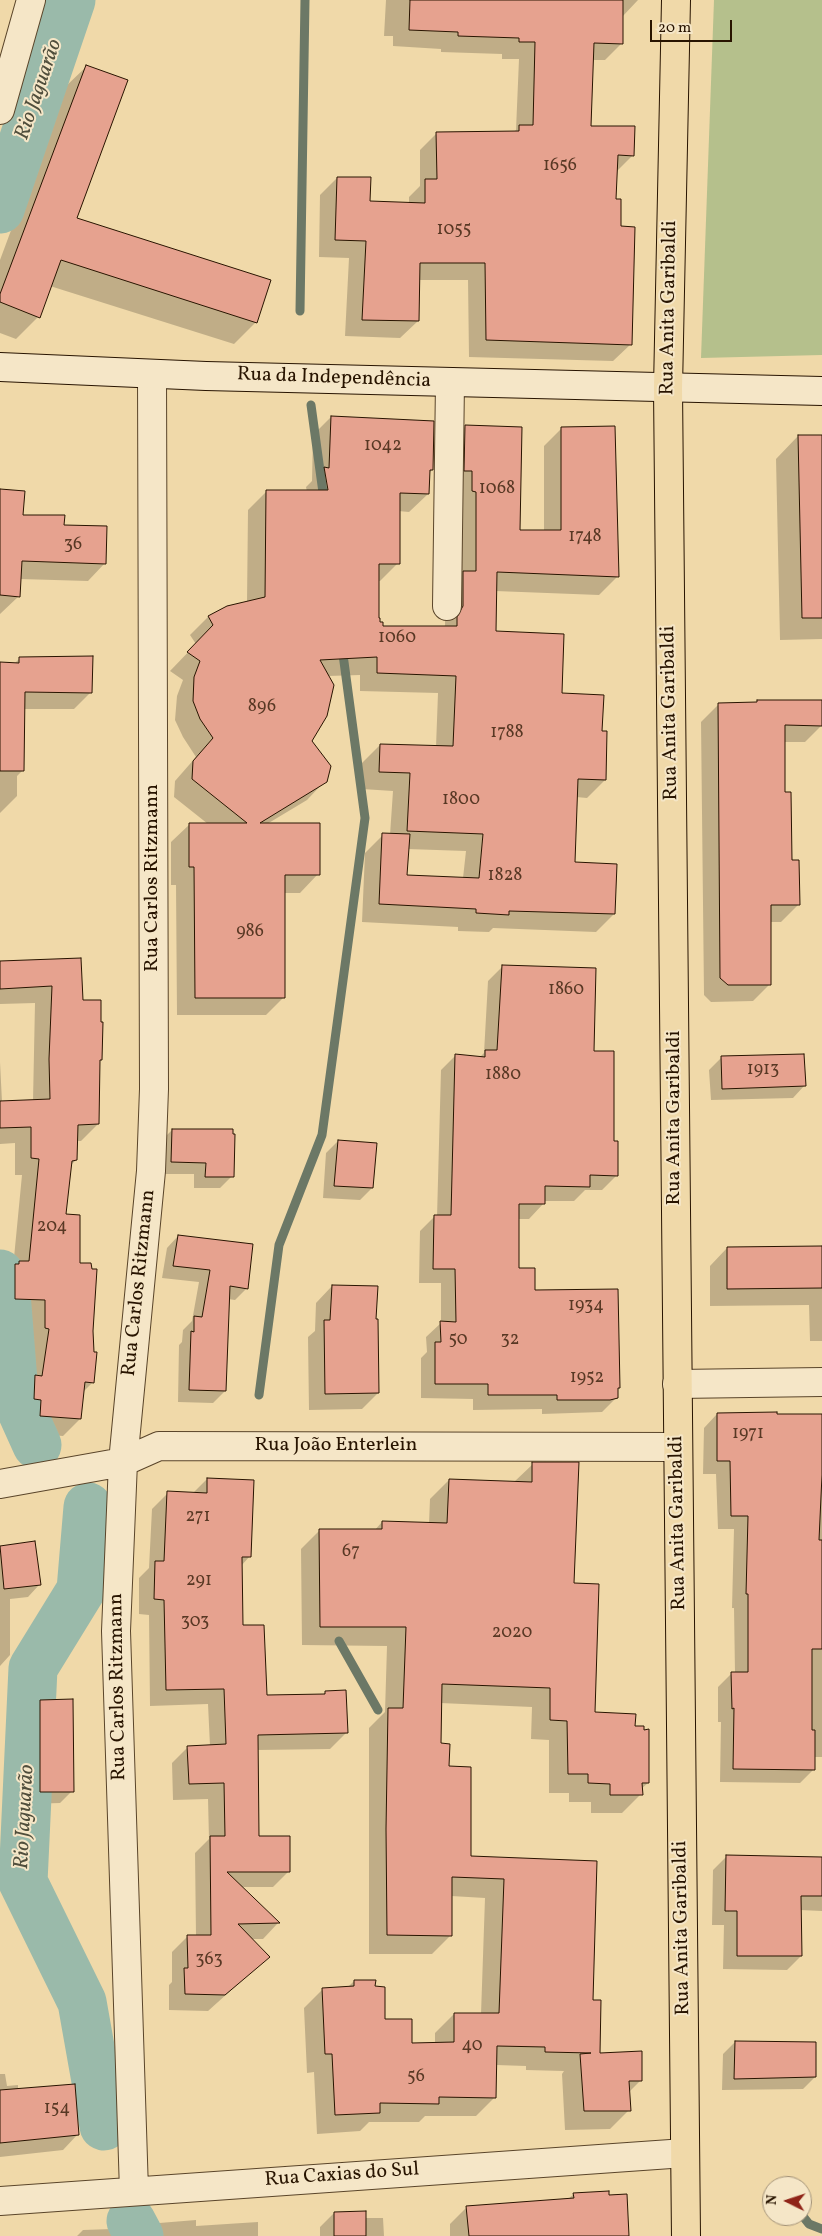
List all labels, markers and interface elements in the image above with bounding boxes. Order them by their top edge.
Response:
scale bar [652,10,734,42]
text: 20 m [658,18,691,39]
water label: Rio Jaguarão [11,36,69,144]
house number: 1656 [543,156,577,178]
house number: 1055 [437,220,471,242]
street label: Rua Anita Garibaldi [656,220,684,396]
street label: Rua da Independência [236,364,432,394]
house number: 1042 [364,436,402,458]
house number: 1068 [479,479,515,501]
house number: 1748 [568,527,602,549]
house number: 36 [64,535,82,557]
street label: Rua Anita Garibaldi [657,625,685,801]
house number: 1060 [378,628,416,650]
house number: 896 [248,697,276,719]
house number: 1788 [490,723,524,745]
street label: Rua Carlos Ritzmann [141,784,165,972]
house number: 1800 [442,790,480,812]
house number: 1828 [488,866,522,888]
house number: 986 [236,922,264,944]
house number: 1860 [548,980,584,1002]
street label: Rua Anita Garibaldi [663,1030,687,1206]
house number: 1913 [747,1060,779,1082]
house number: 1880 [485,1065,521,1087]
street label: Rua Carlos Ritzmann [118,1188,162,1378]
house number: 204 [37,1217,67,1239]
house number: 1934 [568,1296,604,1318]
house number: 50 [448,1330,468,1352]
house number: 32 [501,1330,519,1352]
house number: 1952 [570,1368,604,1390]
house number: 1971 [732,1424,764,1446]
street label: Rua João Enterlein [255,1434,417,1458]
street label: Rua Anita Garibaldi [665,1435,693,1611]
house number: 271 [186,1507,210,1529]
house number: 67 [342,1542,360,1564]
house number: 291 [186,1571,212,1593]
street label: Rua Carlos Ritzmann [105,1593,133,1781]
house number: 303 [181,1612,209,1634]
house number: 2020 [492,1623,532,1645]
water label: Rio Jaguarão [11,1764,41,1870]
street label: Rua Anita Garibaldi [669,1840,697,2016]
house number: 363 [195,1950,223,1972]
house number: 40 [461,2036,483,2058]
house number: 56 [407,2067,425,2089]
house number: 154 [44,2099,70,2121]
street label: Rua Caxias do Sul [264,2159,420,2193]
north arrow [762,2176,812,2226]
text: N [763,2194,782,2206]

